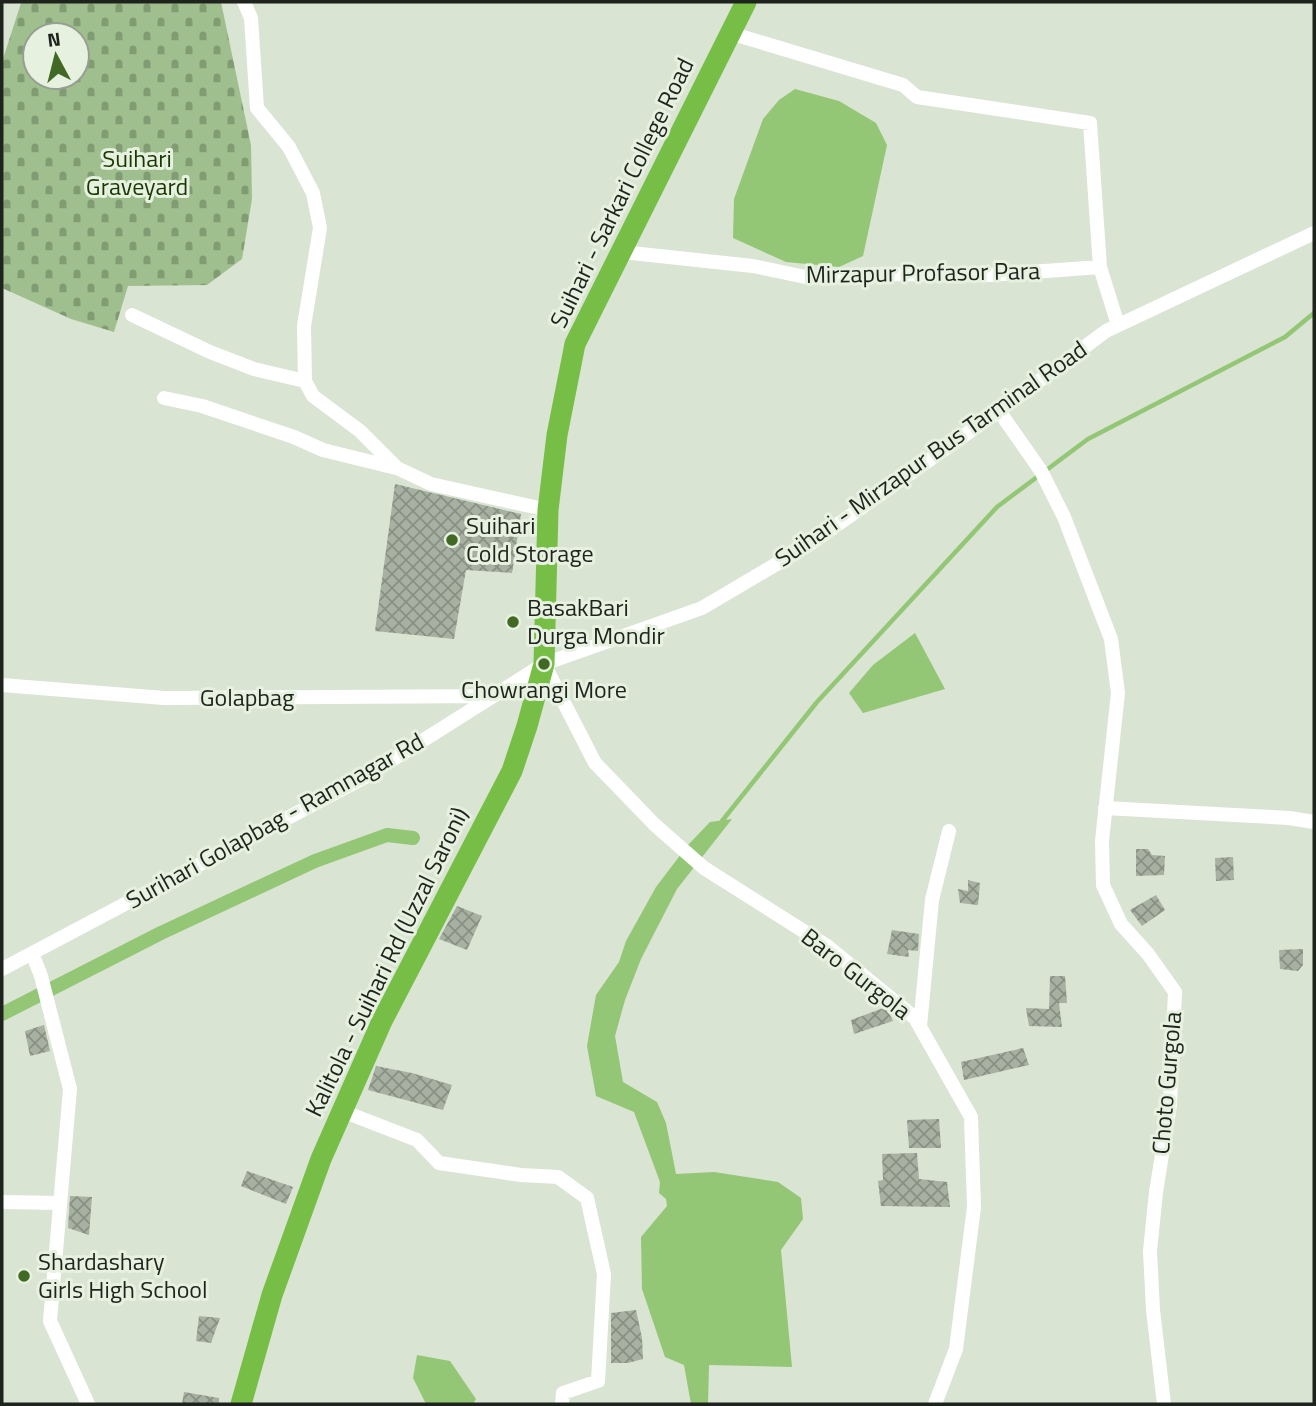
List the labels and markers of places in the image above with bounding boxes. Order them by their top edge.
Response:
place label: Suihari Cold Storage [466,507,594,571]
marker: Suihari Cold Storage [444,532,460,548]
place label: BasakBari Durga Mondir [527,589,665,653]
marker: BasakBari Durga Mondir [505,614,521,630]
marker: Chowrangi More [536,656,552,672]
place label: Chowrangi More [461,671,627,707]
place label: Shardashary Girls High School [38,1243,208,1307]
marker: Shardashary Girls High School [16,1268,32,1284]

